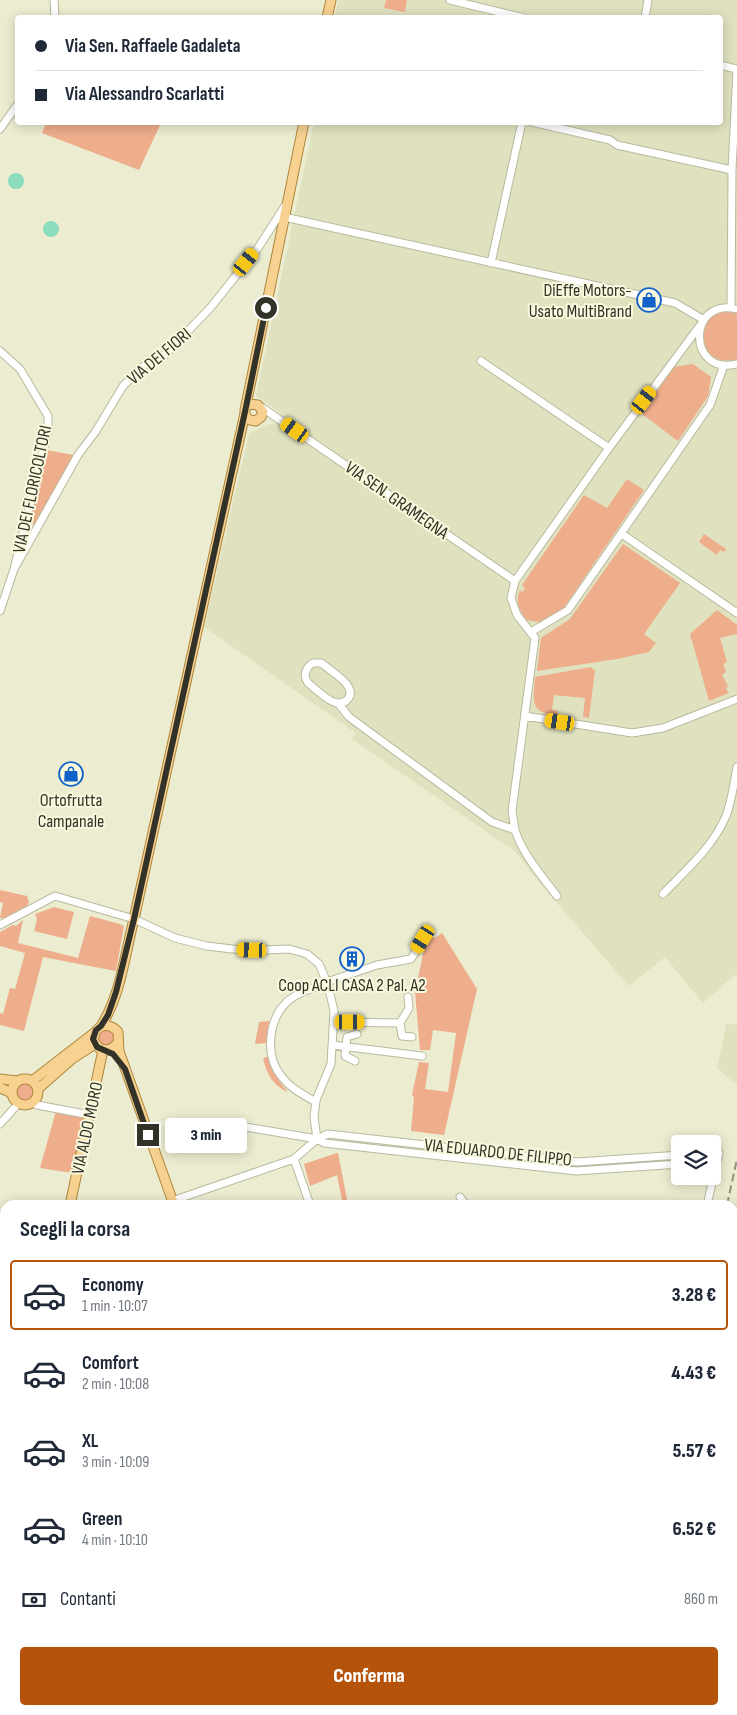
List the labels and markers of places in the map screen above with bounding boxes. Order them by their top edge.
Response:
place label: DiEffe Motors- Usato MultiBrand [529,280,632,322]
shop icon: DiEffe Motors- Usato MultiBrand [636,287,662,313]
shop icon: Ortofrutta Campanale [58,761,84,787]
place label: Ortofrutta Campanale [38,790,104,832]
building icon: Coop ACLI CASA 2 Pal. A2 [339,946,365,972]
place label: Coop ACLI CASA 2 Pal. A2 [278,975,426,996]

